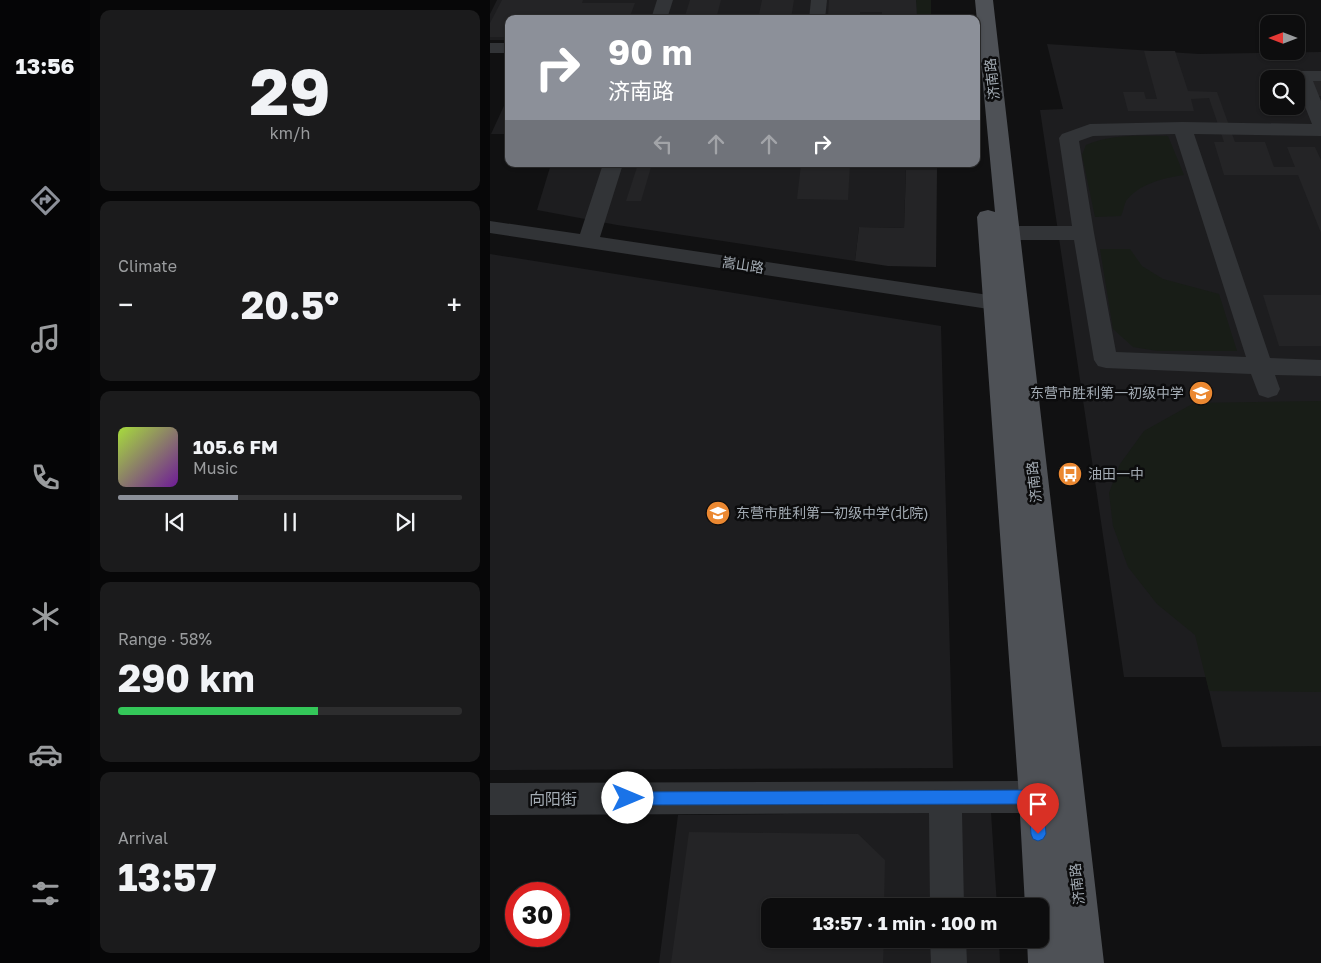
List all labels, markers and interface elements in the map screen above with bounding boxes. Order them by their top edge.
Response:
north arrow [1260,15,1305,60]
map controls [1260,15,1305,115]
text: 90 m [608,31,692,73]
icon: right [525,35,590,100]
text: 29 [250,51,330,129]
text: 13:56 [15,52,75,79]
street label: 济南路 [981,57,1002,101]
button: search [1260,70,1305,115]
text: 济南路 [608,77,674,104]
text: km/h [270,123,310,143]
icon: left [649,130,677,158]
icon: ahead [702,130,730,158]
icon: ahead [755,130,783,158]
icon: right [808,130,836,158]
icon: directions [28,183,63,218]
street label: 嵩山路 [721,253,765,276]
text: Climate [118,256,177,276]
text: 20.5° [241,282,339,327]
text: − [118,288,133,321]
text: + [447,288,462,321]
icon: music [28,321,63,356]
school or university icon: 东营市胜利第一初级中学 [1188,380,1214,406]
place label: 东营市胜利第一初级中学 [1030,384,1184,401]
text: 105.6 FM [193,435,278,458]
text: Music [193,458,238,478]
icon: phone [28,460,63,495]
street label: 济南路 [1023,460,1044,504]
bus stop icon: 油田一中 [1057,461,1083,487]
place label: 油田一中 [1088,465,1144,482]
school or university icon: 东营市胜利第一初级中学(北院) [705,500,731,526]
place label: 东营市胜利第一初级中学(北院) [736,504,929,521]
icon: previous [161,508,189,536]
icon: pause [276,508,304,536]
icon: next [391,508,419,536]
icon: climate [28,599,63,634]
text: Range · 58% [118,629,212,649]
text: 290 km [118,655,255,700]
icon: car [28,737,63,772]
position arrow [601,771,653,823]
pin [1017,783,1059,834]
street label: 向阳街 [529,789,577,809]
icon: arrive [1024,790,1052,818]
text: Arrival [118,828,168,848]
text: 13:57 [118,854,217,899]
street label: 济南路 [1066,862,1087,906]
icon: filters [28,876,63,911]
speed limit sign: 30 [505,882,570,947]
text: 13:57 · 1 min · 100 m [813,911,997,934]

